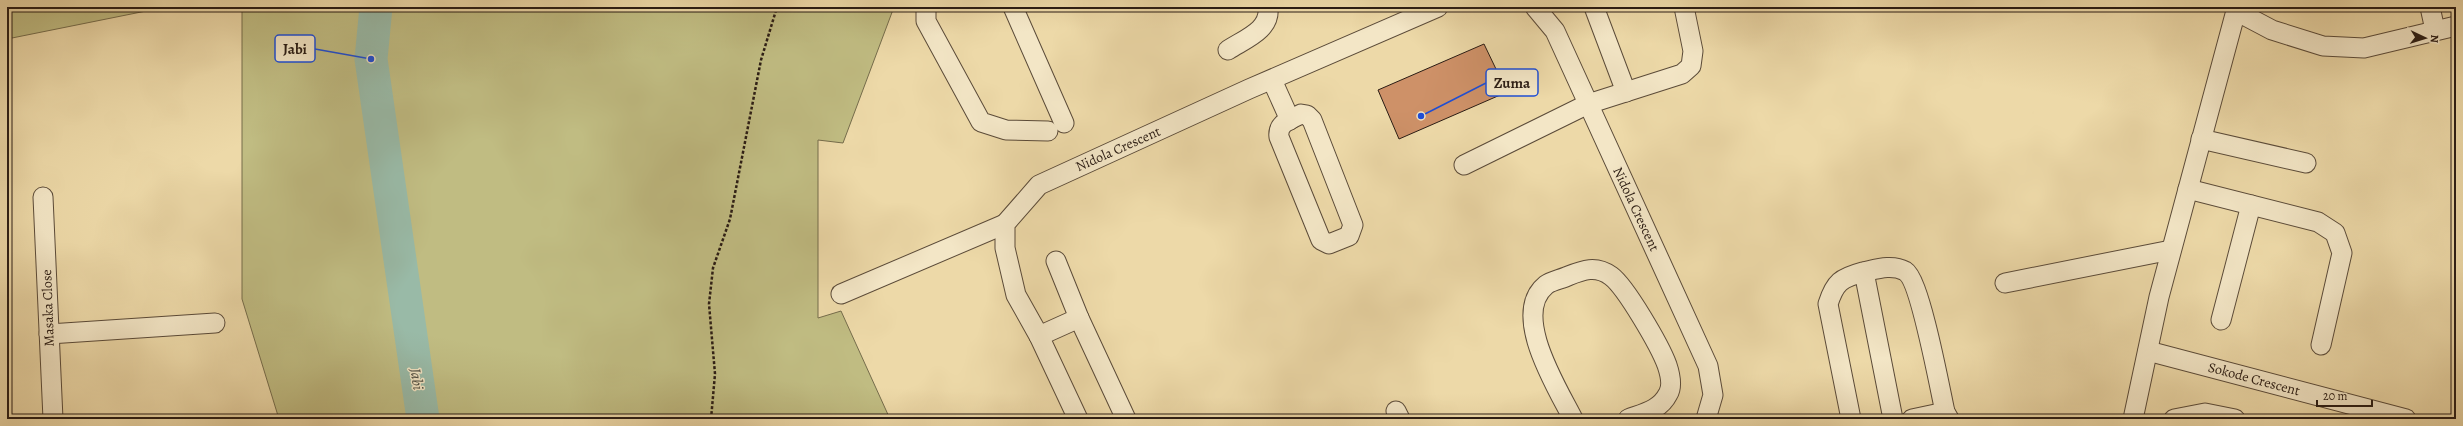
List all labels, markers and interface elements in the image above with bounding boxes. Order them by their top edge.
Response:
north arrow [2405,18,2445,58]
text: N [2427,34,2442,43]
callout: Jabi [275,35,315,62]
text: Jabi [283,39,308,59]
callout: Zuma [1486,69,1538,96]
text: Zuma [1494,73,1531,93]
street label: Nidola Crescent [1073,122,1164,176]
street label: Nidola Crescent [1608,164,1664,255]
street label: Masaka Close [37,269,59,347]
street label: Sokode Crescent [2206,358,2302,400]
water label: Jabi [405,366,428,391]
scale bar [2317,382,2372,408]
text: 20 m [2323,388,2347,404]

